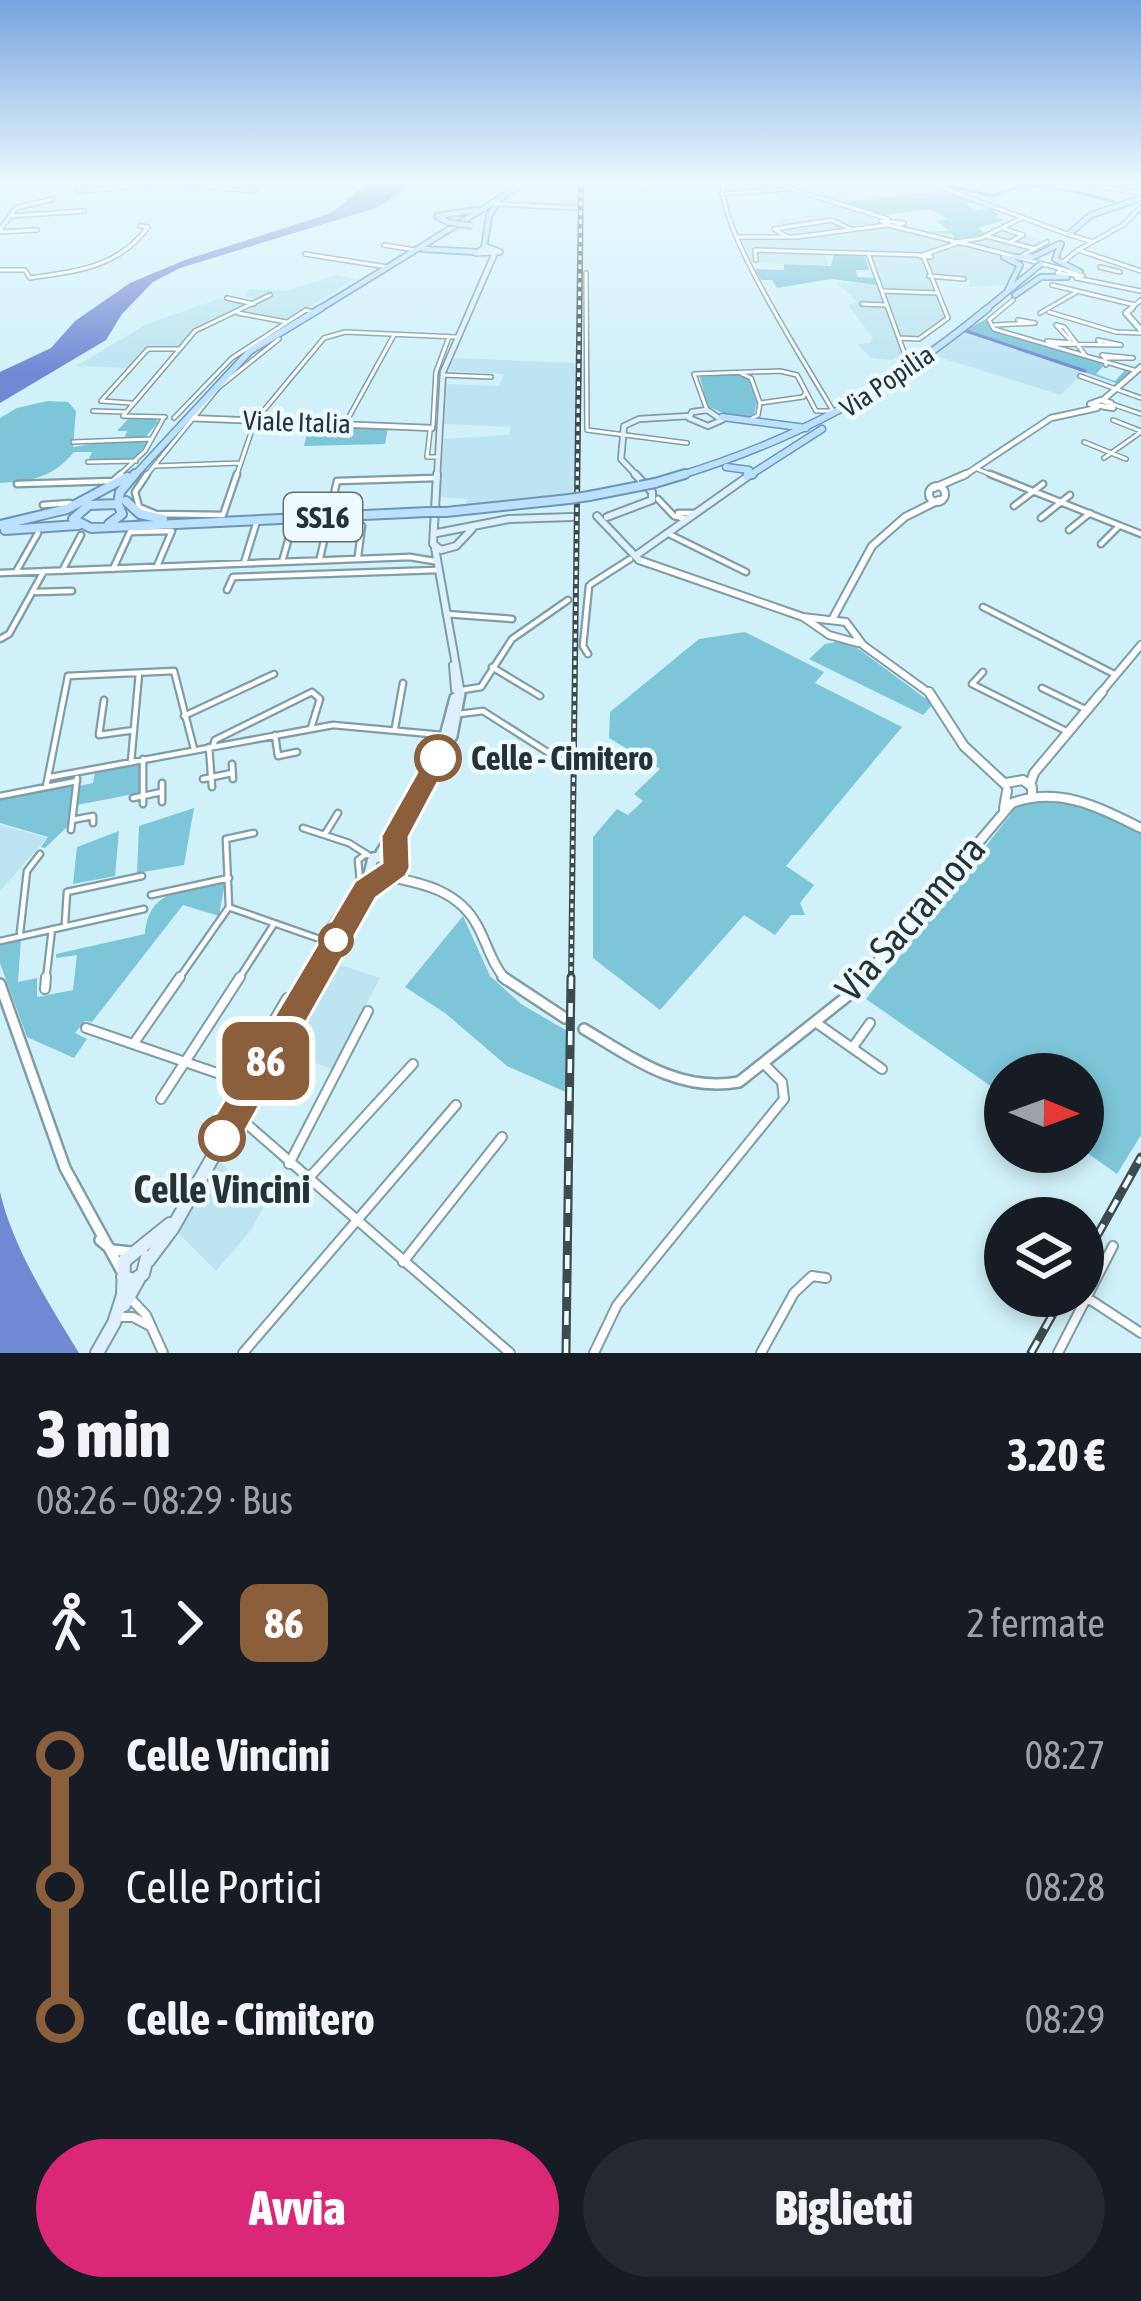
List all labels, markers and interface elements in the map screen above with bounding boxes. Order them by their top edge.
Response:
street label: Via Popilia [834,338,940,424]
street label: Viale Italia [242,405,352,439]
road number: SS16 [284,493,362,541]
marker: Celle - Cimitero [416,736,460,780]
place label: Celle - Cimitero [471,739,653,777]
street label: Via Sacramora [826,826,994,1010]
unlabelled marker [320,924,352,956]
line badge: 86 [212,1022,320,1100]
text: 86 [246,1037,286,1085]
north arrow [984,1053,1104,1173]
map controls [984,1053,1104,1317]
marker: Celle Vincini [200,1116,244,1160]
place label: Celle Vincini [134,1167,310,1211]
button: layers [984,1197,1104,1317]
text: 3 min [36,1395,171,1471]
text: 3.20 € [1007,1429,1105,1481]
text: 08:26 – 08:29 · Bus [36,1478,293,1522]
icon: walk [36,1590,102,1656]
icon: forward [156,1590,222,1656]
text: 86 [264,1599,304,1647]
text: 1 [120,1601,138,1645]
text: 2 fermate [967,1601,1105,1645]
text: Celle Vincini [126,1729,330,1781]
text: 08:27 [1025,1733,1105,1777]
text: Celle Portici [126,1861,323,1913]
text: 08:28 [1025,1865,1105,1909]
text: Celle - Cimitero [126,1993,375,2045]
text: 08:29 [1025,1997,1105,2041]
button: Avvia [36,2139,559,2277]
button: Biglietti [583,2139,1105,2277]

